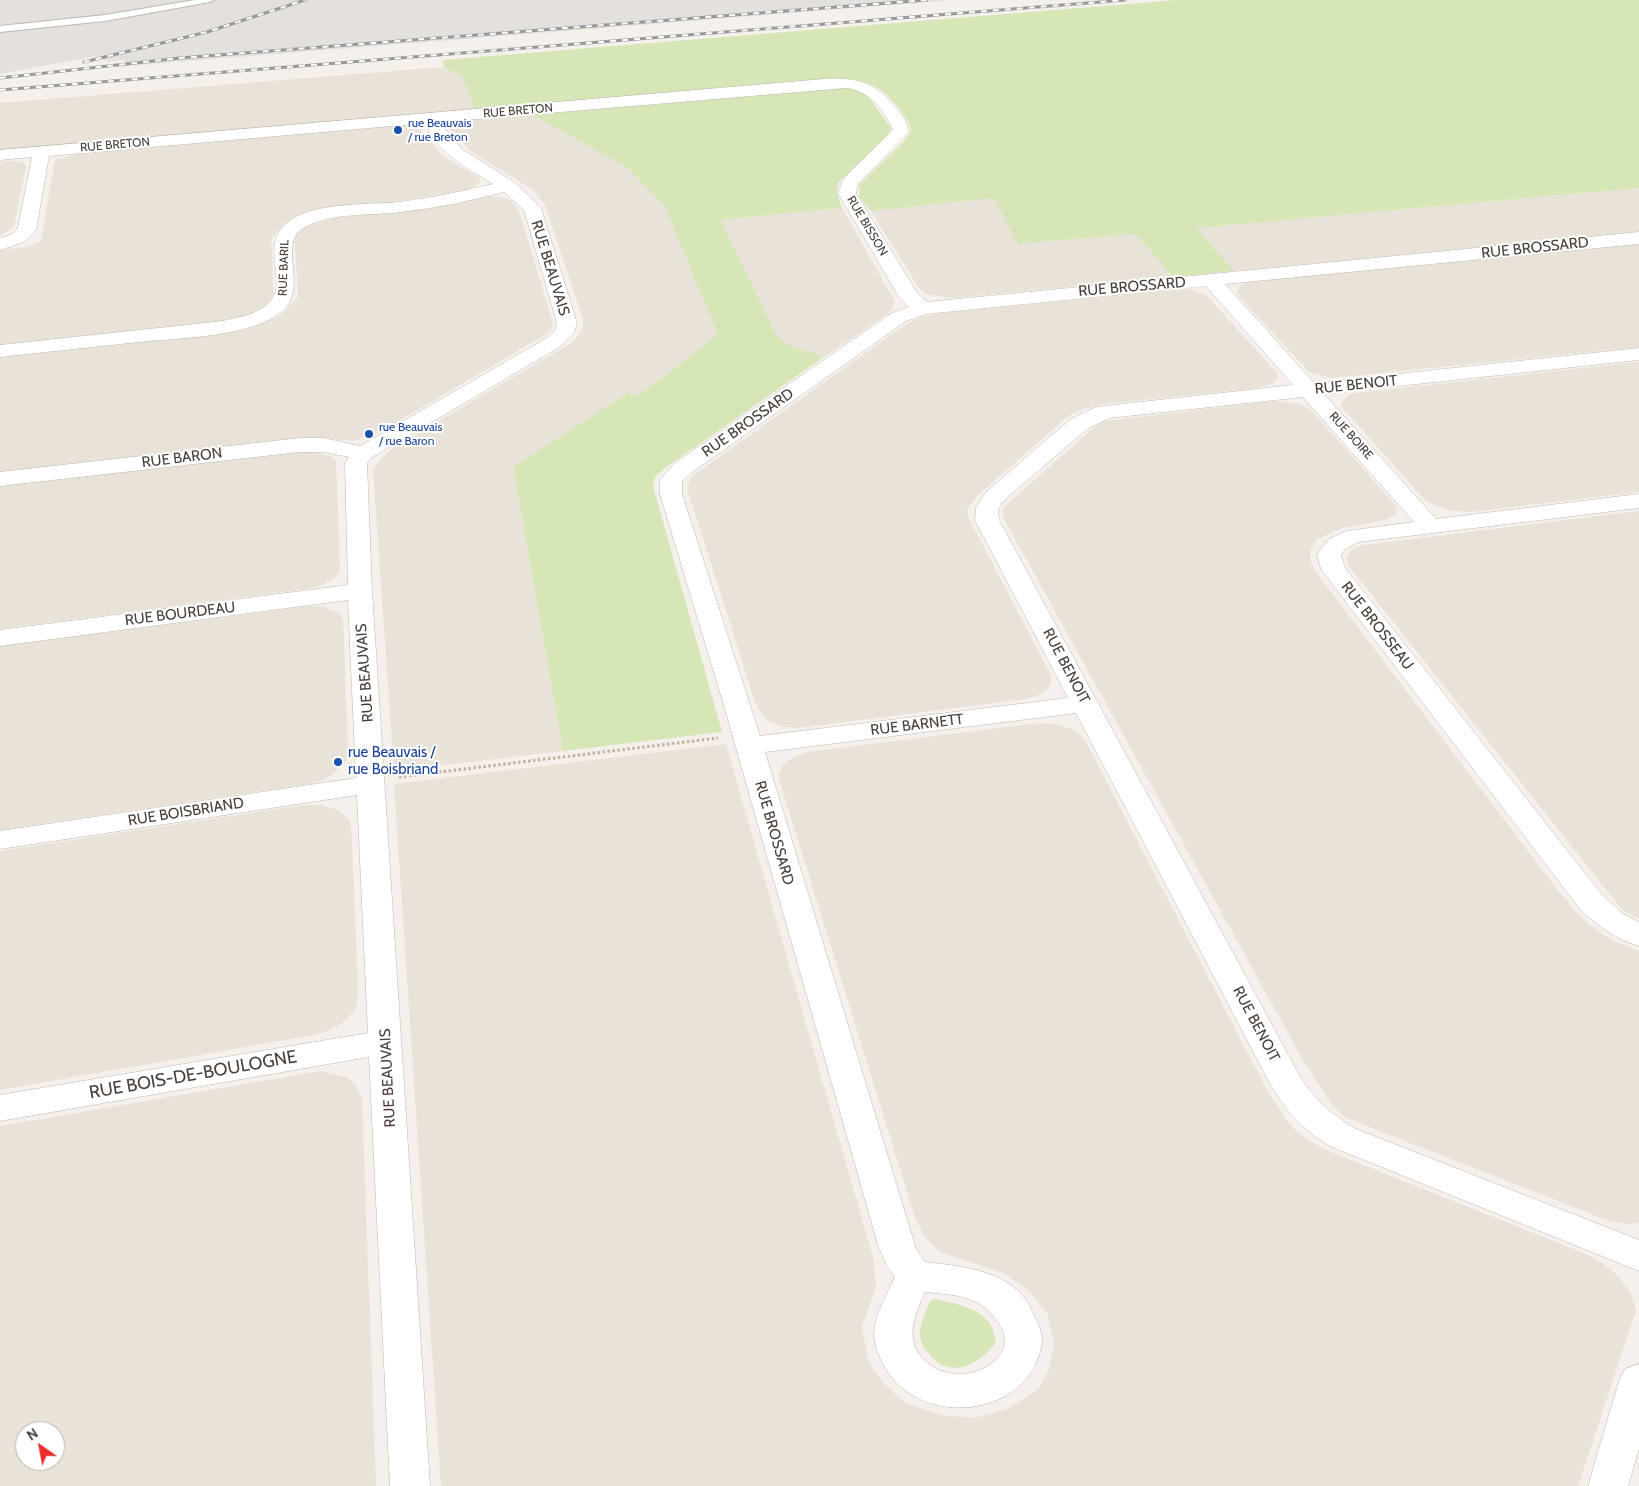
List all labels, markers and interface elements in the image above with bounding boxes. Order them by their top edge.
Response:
street label: RUE BRETON [482,101,554,121]
place label: rue Beauvais / rue Breton [408,116,471,144]
marker: rue Beauvais / rue Breton [392,124,404,136]
street label: RUE BRETON [79,135,151,155]
street label: RUE BISSON [844,193,890,259]
street label: RUE BEAUVAIS [527,218,573,318]
street label: RUE BROSSARD [1480,233,1590,263]
street label: RUE BARIL [276,240,292,296]
street label: RUE BROSSARD [1077,273,1187,301]
street label: RUE BENOIT [1314,372,1398,398]
street label: RUE BROSSARD [699,385,797,461]
street label: RUE BOIRE [1326,409,1376,463]
place label: rue Beauvais / rue Baron [379,420,442,448]
marker: rue Beauvais / rue Baron [363,428,375,440]
street label: RUE BARON [141,444,223,472]
street label: RUE BROSSEAU [1337,578,1417,674]
street label: RUE BOURDEAU [124,598,236,630]
street label: RUE BEAUVAIS [353,623,377,723]
street label: RUE BENOIT [1039,625,1093,707]
street label: RUE BARNETT [869,710,965,740]
place label: rue Beauvais / rue Boisbriand [348,744,438,779]
marker: rue Beauvais / rue Boisbriand [332,756,344,768]
street label: RUE BROSSARD [750,779,798,887]
street label: RUE BOISBRIAND [127,794,245,830]
street label: RUE BENOIT [1229,983,1283,1065]
street label: RUE BEAUVAIS [376,1028,400,1128]
street label: RUE BOIS-DE-BOULOGNE [87,1046,299,1104]
north arrow [15,1421,65,1471]
text: N [23,1424,41,1445]

